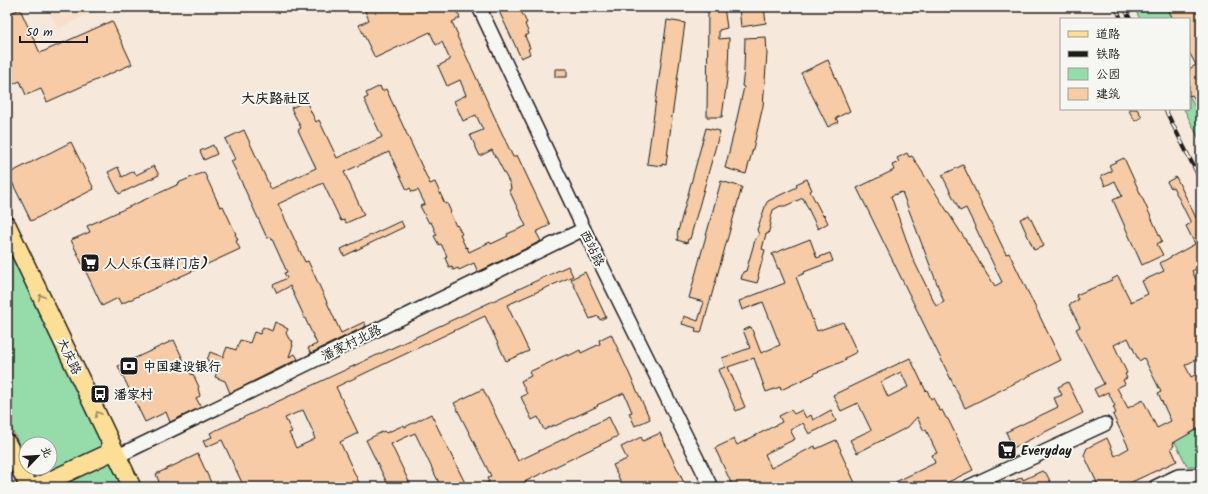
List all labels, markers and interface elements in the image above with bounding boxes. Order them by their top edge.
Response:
scale bar [20,18,87,44]
legend [1060,18,1190,110]
text: 50 m [26,23,53,42]
text: 道路 [1096,25,1120,44]
text: 铁路 [1096,45,1120,64]
text: 公园 [1096,65,1120,84]
text: 建筑 [1096,85,1120,104]
district label: 大庆路社区 [241,88,311,110]
street label: 西站路 [574,227,610,271]
supermarket icon: 人人乐(玉祥门店) [79,252,101,274]
place label: 人人乐(玉祥门店) [104,254,208,275]
one-way arrow [39,293,46,301]
street label: 潘家村北路 [318,320,385,367]
street label: 大庆路 [51,335,87,379]
bank icon: 中国建设银行 [118,355,140,377]
place label: 中国建设银行 [143,357,221,378]
bus stop icon: 潘家村 [89,383,111,405]
place label: 潘家村 [114,385,153,406]
one-way arrow [95,410,103,418]
north arrow [18,436,58,476]
supermarket icon: Everyday [996,439,1018,461]
place label: Everyday [1021,441,1072,462]
text: 北 [36,443,57,461]

